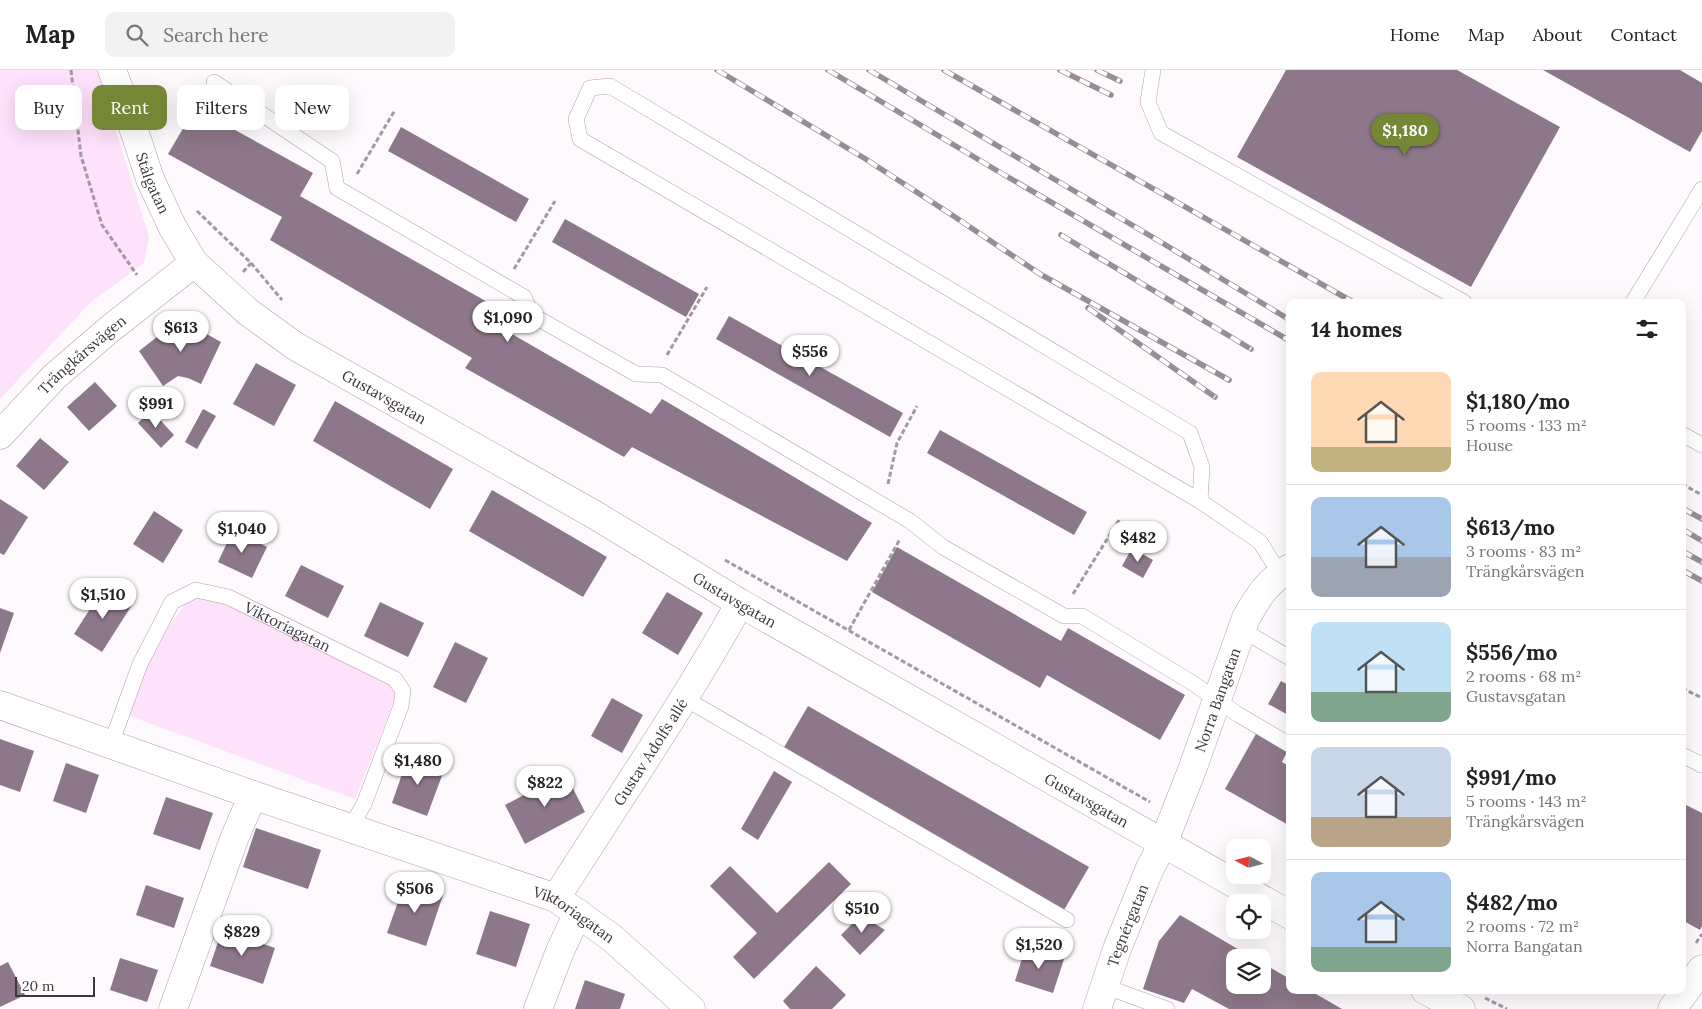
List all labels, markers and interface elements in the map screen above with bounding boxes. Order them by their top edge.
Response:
search box [105,12,455,57]
text: Map [25,19,75,50]
icon: search [123,21,151,49]
text: Search here [163,23,269,47]
text: Home [1390,23,1440,46]
text: Map [1468,23,1504,46]
text: About [1532,23,1582,46]
text: Contact [1610,23,1677,46]
chip: Buy [15,85,82,130]
chip: Rent [92,85,167,130]
chip: Filters [177,85,265,130]
chip: New [275,85,349,130]
pin: $1,180 [1364,114,1446,156]
text: $1,180 [1382,120,1428,140]
street label: Stålgatan [132,150,174,216]
pin: $1,090 [467,300,549,343]
text: $1,090 [483,307,533,327]
pin: $613 [151,310,211,353]
street label: Trängkårsvägen [34,311,130,398]
icon: filters [1633,315,1661,343]
text: 14 homes [1311,316,1402,343]
text: $613 [164,317,198,337]
pin: $556 [780,334,840,377]
text: $556 [792,341,828,361]
street label: Gustavsgatan [339,365,430,428]
pin: $991 [126,386,186,429]
text: $1,180/mo [1466,388,1570,415]
icon: home [1351,392,1411,452]
text: $991 [139,393,173,413]
text: 5 rooms · 133 m² [1466,415,1587,435]
text: House [1466,435,1513,455]
pin: $1,040 [201,512,283,554]
text: $613/mo [1466,514,1555,541]
icon: home [1351,517,1411,577]
text: $1,040 [218,518,266,538]
pin: $482 [1108,520,1168,563]
text: $482 [1120,527,1156,547]
text: 3 rooms · 83 m² [1466,541,1581,561]
text: Trängkårsvägen [1466,561,1585,581]
street label: Gustavsgatan [690,567,780,631]
pin: $1,510 [62,578,144,620]
text: $1,510 [80,584,126,604]
street label: Viktoriagatan [241,597,334,655]
text: $556/mo [1466,639,1557,666]
icon: home [1351,642,1411,702]
street label: Norra Bangatan [1190,645,1244,755]
text: 2 rooms · 68 m² [1466,666,1581,686]
text: Gustavsgatan [1466,686,1566,706]
street label: Gustav Adolfs allé [609,694,691,809]
pin: $1,480 [377,744,459,786]
text: $1,480 [394,750,442,770]
text: $991/mo [1466,764,1556,791]
pin: $822 [515,766,575,808]
icon: home [1351,767,1411,827]
street label: Gustavsgatan [1041,768,1132,831]
text: $822 [527,772,563,792]
text: 5 rooms · 143 m² [1466,791,1587,811]
text: Trängkårsvägen [1466,811,1585,831]
north arrow [1226,839,1271,884]
map controls [1226,839,1271,994]
pin: $506 [385,872,445,914]
text: $506 [396,878,434,898]
street label: Viktoriagatan [530,881,619,947]
street label: Tegnérgatan [1102,881,1152,969]
text: $482/mo [1466,889,1558,916]
pin: $510 [832,892,892,934]
icon: home [1351,892,1411,952]
button: locate [1226,894,1271,939]
text: $510 [845,898,879,918]
pin: $829 [212,914,272,957]
text: 2 rooms · 72 m² [1466,916,1579,936]
text: $829 [224,921,260,941]
pin: $1,520 [998,928,1080,970]
text: $1,520 [1015,934,1063,954]
text: Norra Bangatan [1466,936,1583,956]
button: layers [1226,949,1271,994]
scale bar [15,974,95,997]
text: 20 m [22,977,54,995]

